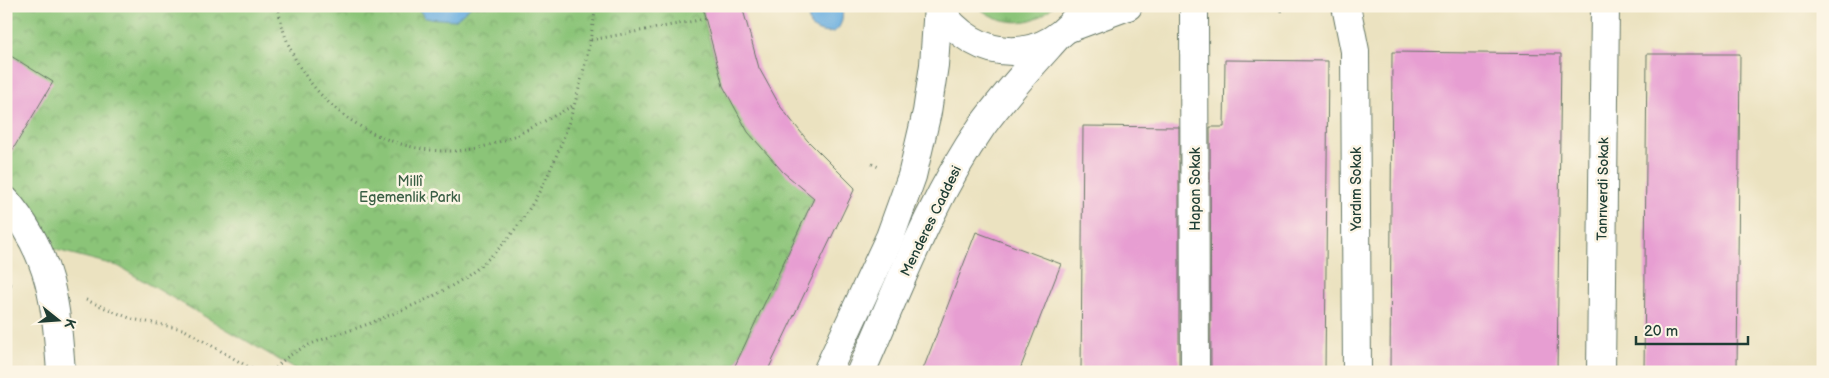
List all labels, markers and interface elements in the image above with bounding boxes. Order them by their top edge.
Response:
street label: Tanrıverdi Sokak [1594,137,1612,241]
street label: Hapan Sokak [1187,147,1204,231]
street label: Yardım Sokak [1348,147,1365,232]
street label: Menderes Caddesi [897,163,965,279]
park label: Millî Egemenlik Parkı [359,173,461,206]
north arrow [32,296,82,346]
scale bar [1636,313,1749,345]
text: K [60,317,79,331]
text: 20 m [1644,322,1678,341]

